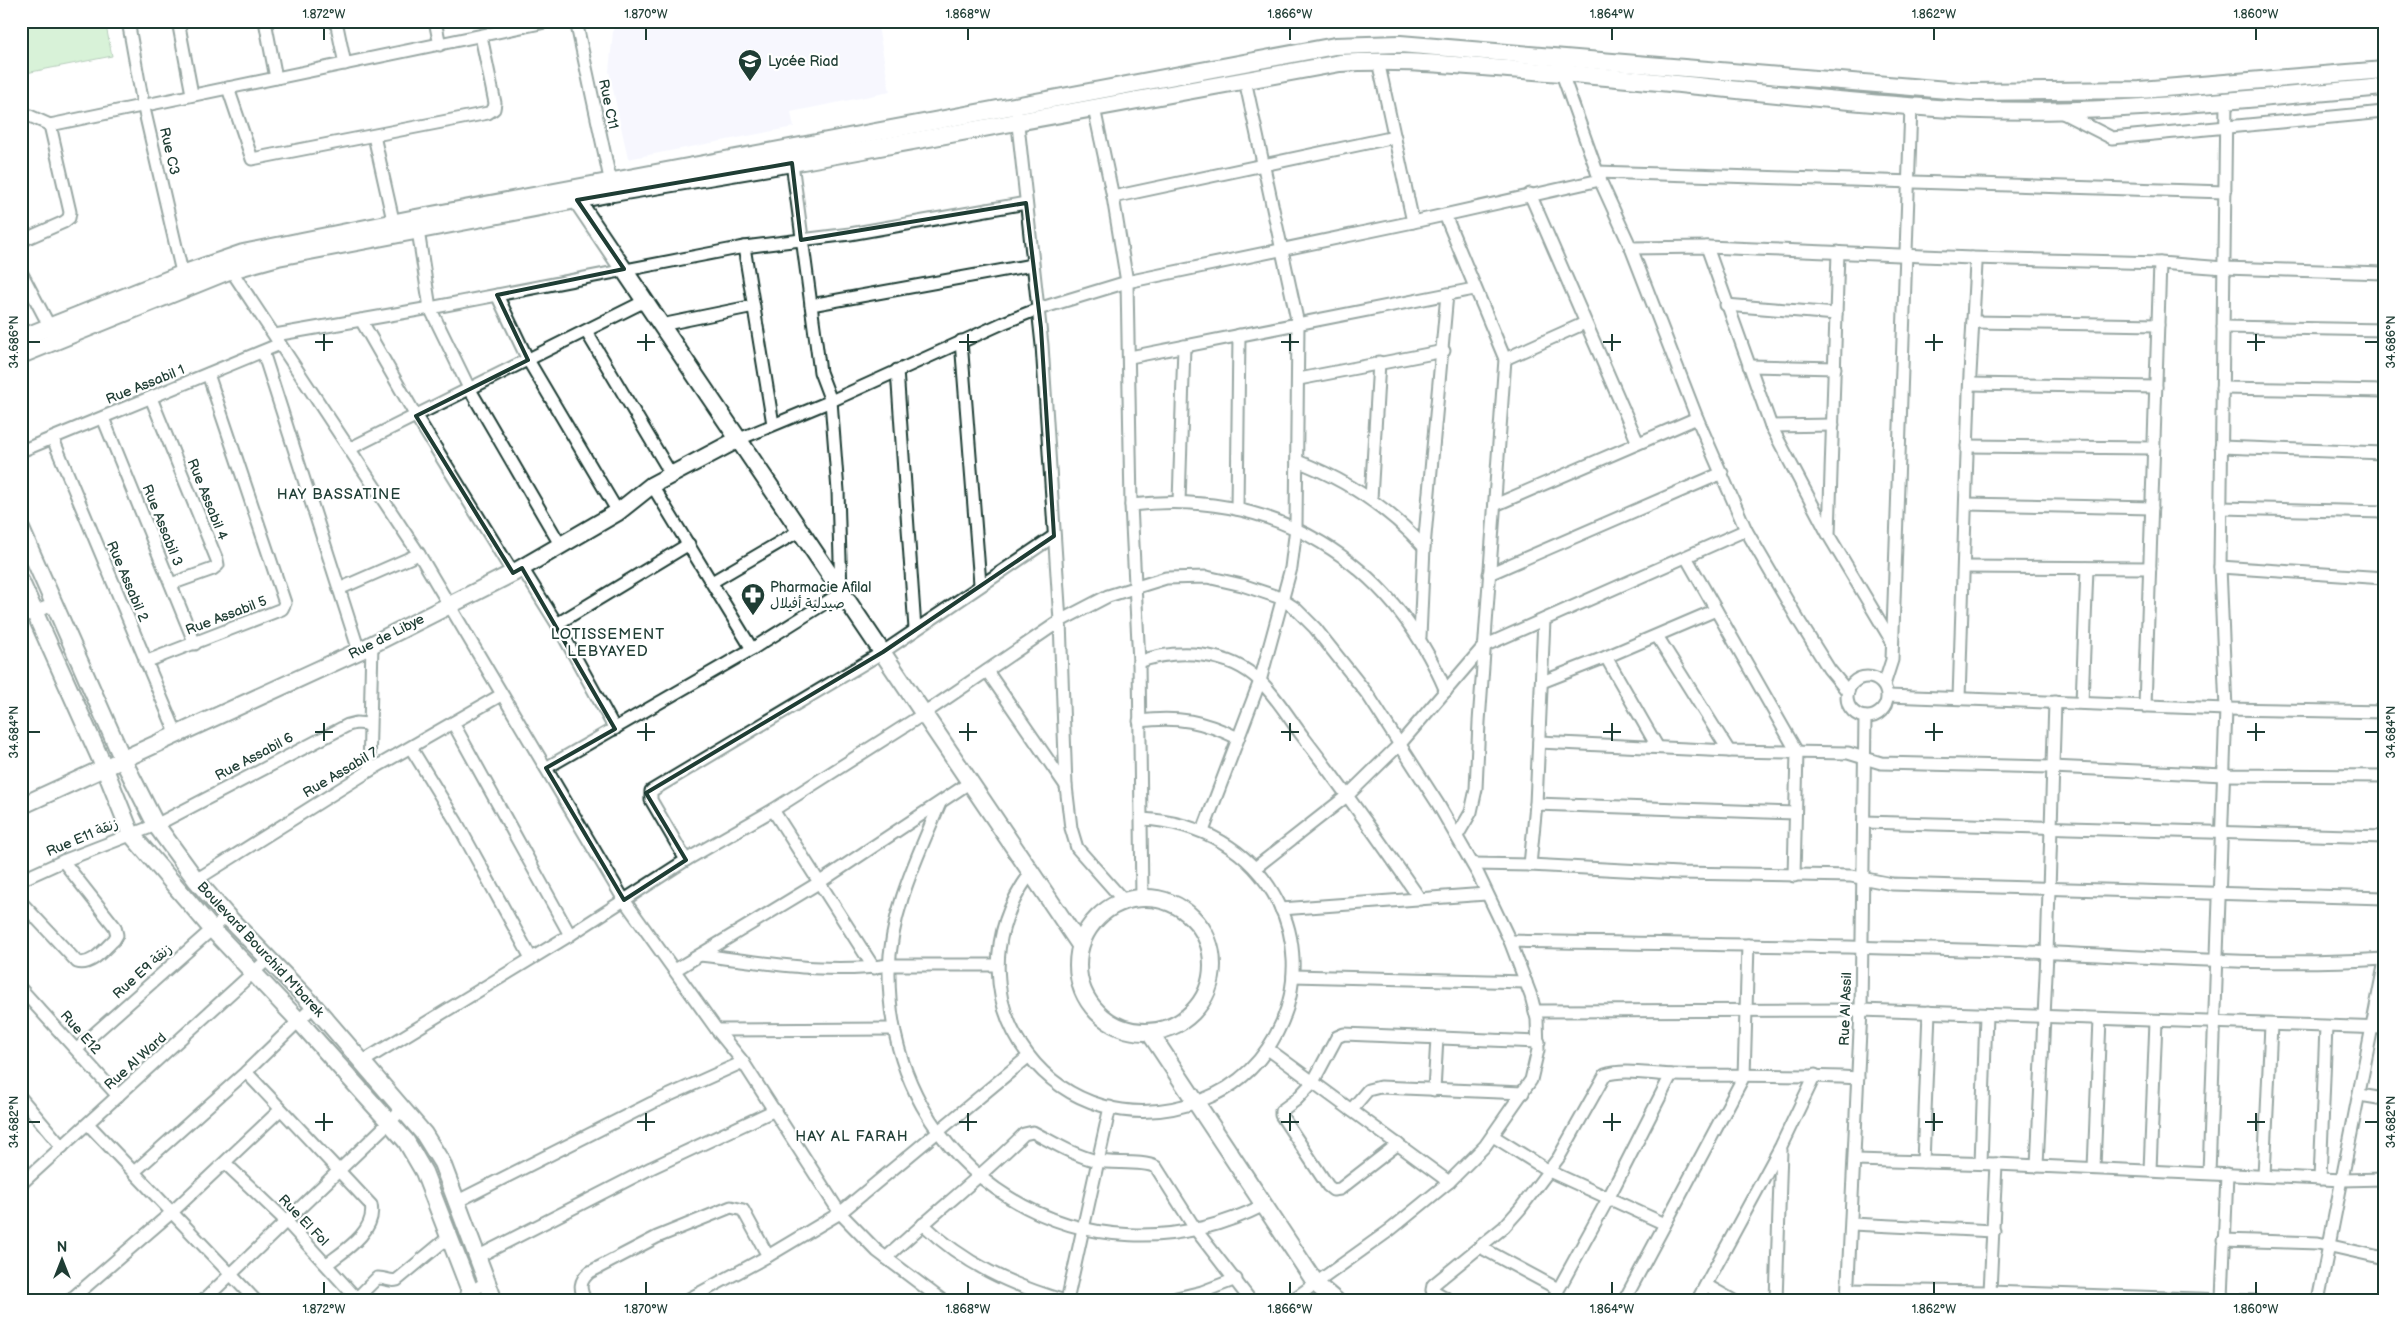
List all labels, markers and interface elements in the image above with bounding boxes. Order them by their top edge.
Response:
text: 1.872°W [302,7,346,22]
text: 1.870°W [624,7,668,22]
text: 1.868°W [946,7,990,22]
text: 1.866°W [1268,7,1312,22]
text: 1.864°W [1590,7,1634,22]
text: 1.862°W [1912,7,1956,22]
text: 1.860°W [2234,7,2278,22]
school or university icon: Lycée Riad [737,48,763,82]
place label: Lycée Riad [768,53,839,70]
street label: Rue C11 [595,78,622,131]
street label: Rue C3 [156,126,183,177]
text: 34.686°N [7,315,22,369]
text: 34.686°N [2384,315,2399,369]
street label: Rue Assabil 1 [103,361,187,408]
street label: Rue Assabil 4 [183,456,232,543]
street label: Rue Assabil 3 [138,482,187,568]
district label: HAY BASSATINE [277,485,401,504]
street label: Rue Assabil 2 [103,538,152,625]
place label: Pharmacie Afilal صيدلية أفيلال [770,579,871,612]
pharmacy icon: Pharmacie Afilal صيدلية أفيلال [740,582,766,616]
street label: Rue Assabil 5 [183,592,269,639]
street label: Rue de Libye [346,610,427,663]
district label: LOTISSEMENT LEBYAYED [551,625,665,661]
text: 34.684°N [7,706,22,758]
text: 34.684°N [2384,706,2399,758]
street label: Rue Assabil 6 [212,728,297,784]
street label: Rue Assabil 7 [300,743,381,801]
street label: Rue E11 زنقة [44,815,121,860]
street label: Boulevard Bourchid M'barek [193,878,328,1021]
street label: Rue E9 زنقة [109,940,175,1002]
street label: Rue Al Assil [1836,972,1855,1046]
street label: Rue E12 [57,1007,105,1058]
street label: Rue Al Ward [101,1029,170,1094]
text: 34.682°N [7,1096,22,1148]
text: 34.682°N [2384,1096,2399,1148]
district label: HAY AL FARAH [795,1127,909,1146]
street label: Rue El Fol [275,1191,332,1250]
north arrow [38,1234,88,1284]
text: N [57,1239,67,1256]
text: 1.872°W [302,1302,346,1317]
text: 1.870°W [624,1302,668,1317]
text: 1.868°W [946,1302,990,1317]
text: 1.866°W [1268,1302,1312,1317]
text: 1.864°W [1590,1302,1634,1317]
text: 1.862°W [1912,1302,1956,1317]
text: 1.860°W [2234,1302,2278,1317]

